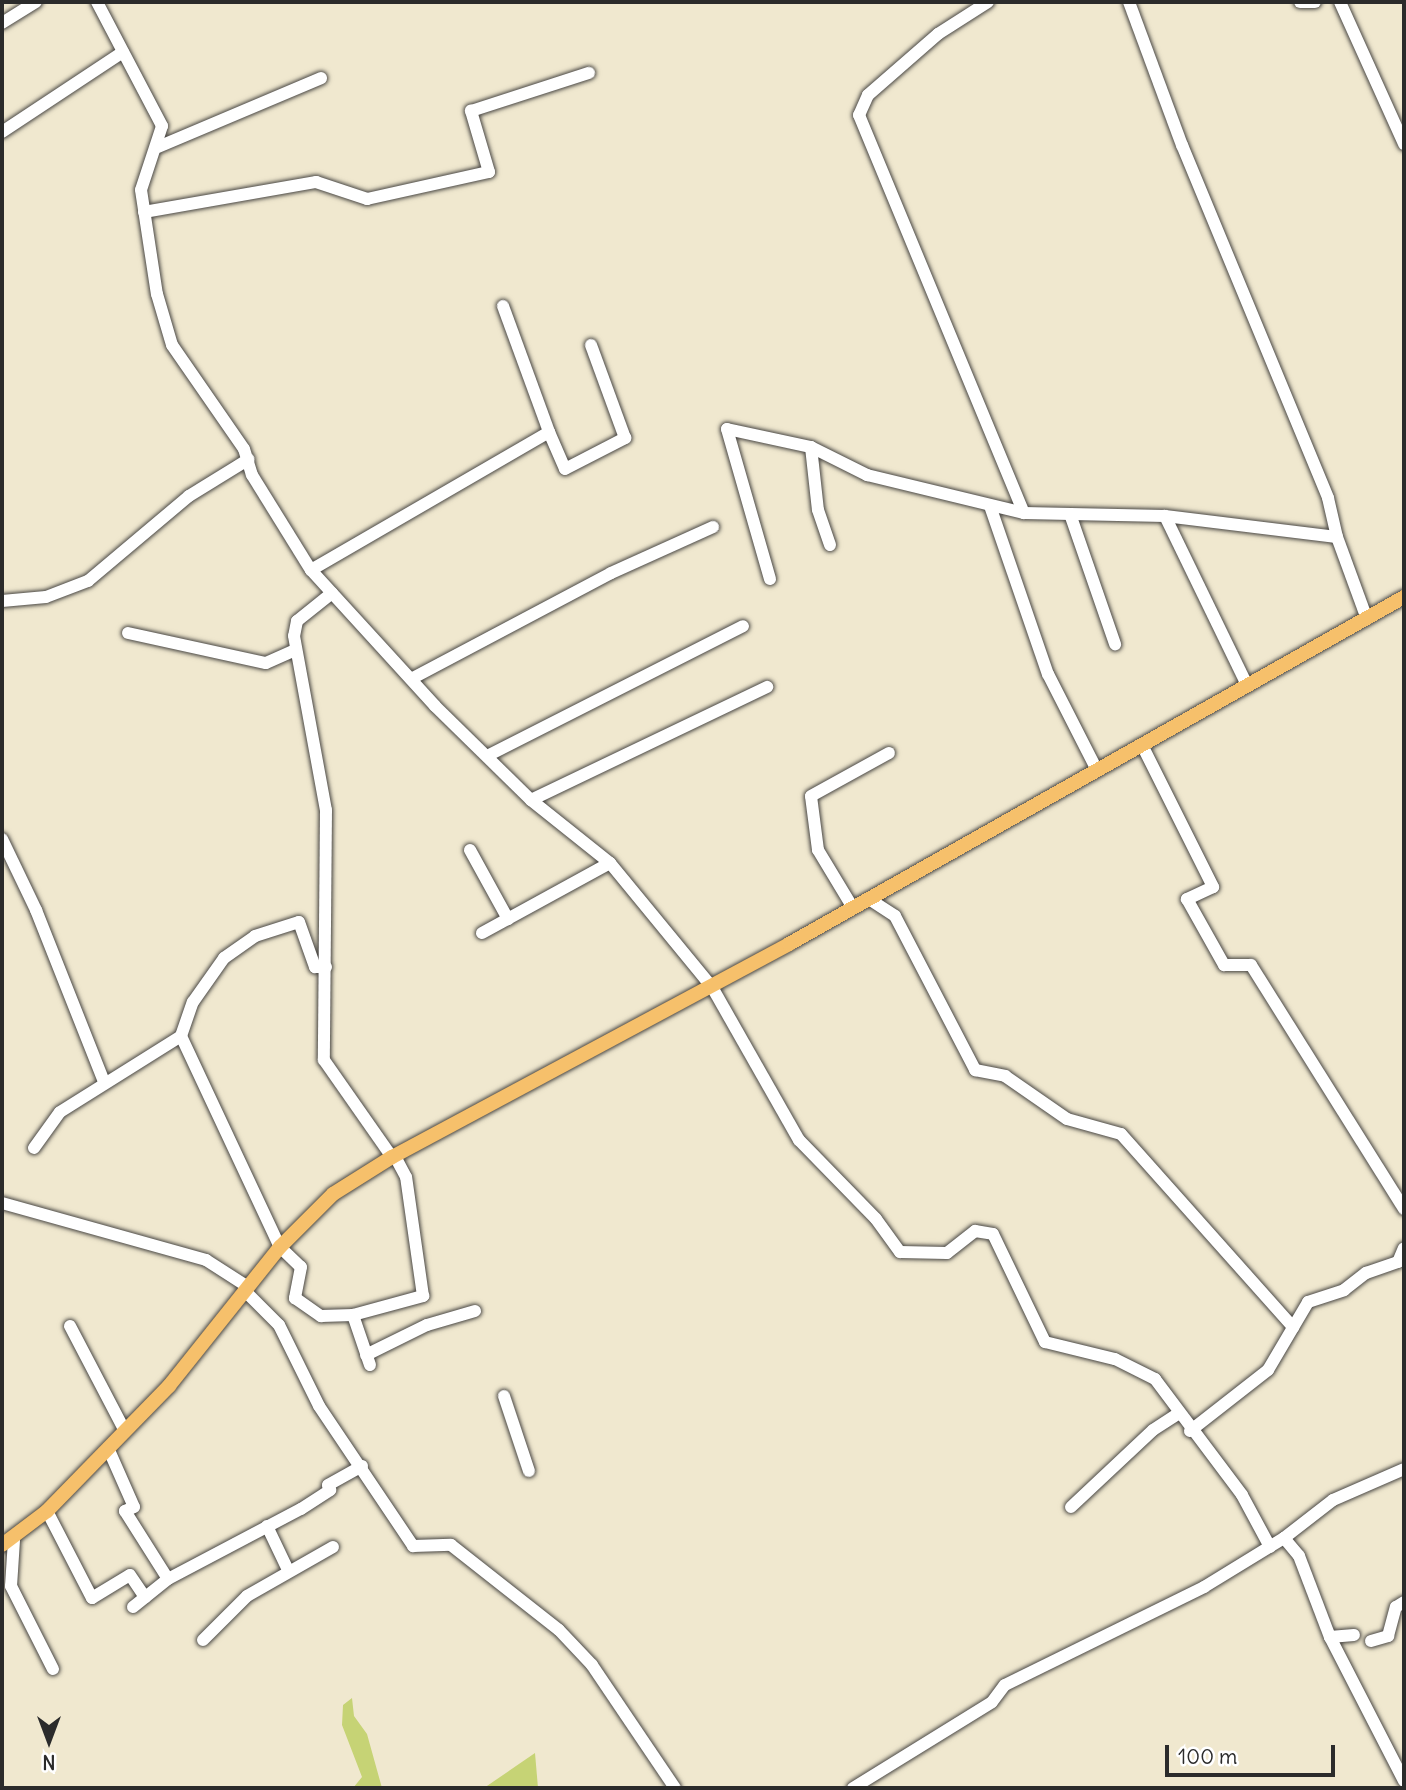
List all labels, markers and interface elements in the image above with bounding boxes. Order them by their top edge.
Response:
north arrow [14,1706,84,1776]
scale bar [1168,1730,1338,1774]
text: 100 m [1178,1743,1237,1770]
text: N [42,1750,56,1774]

